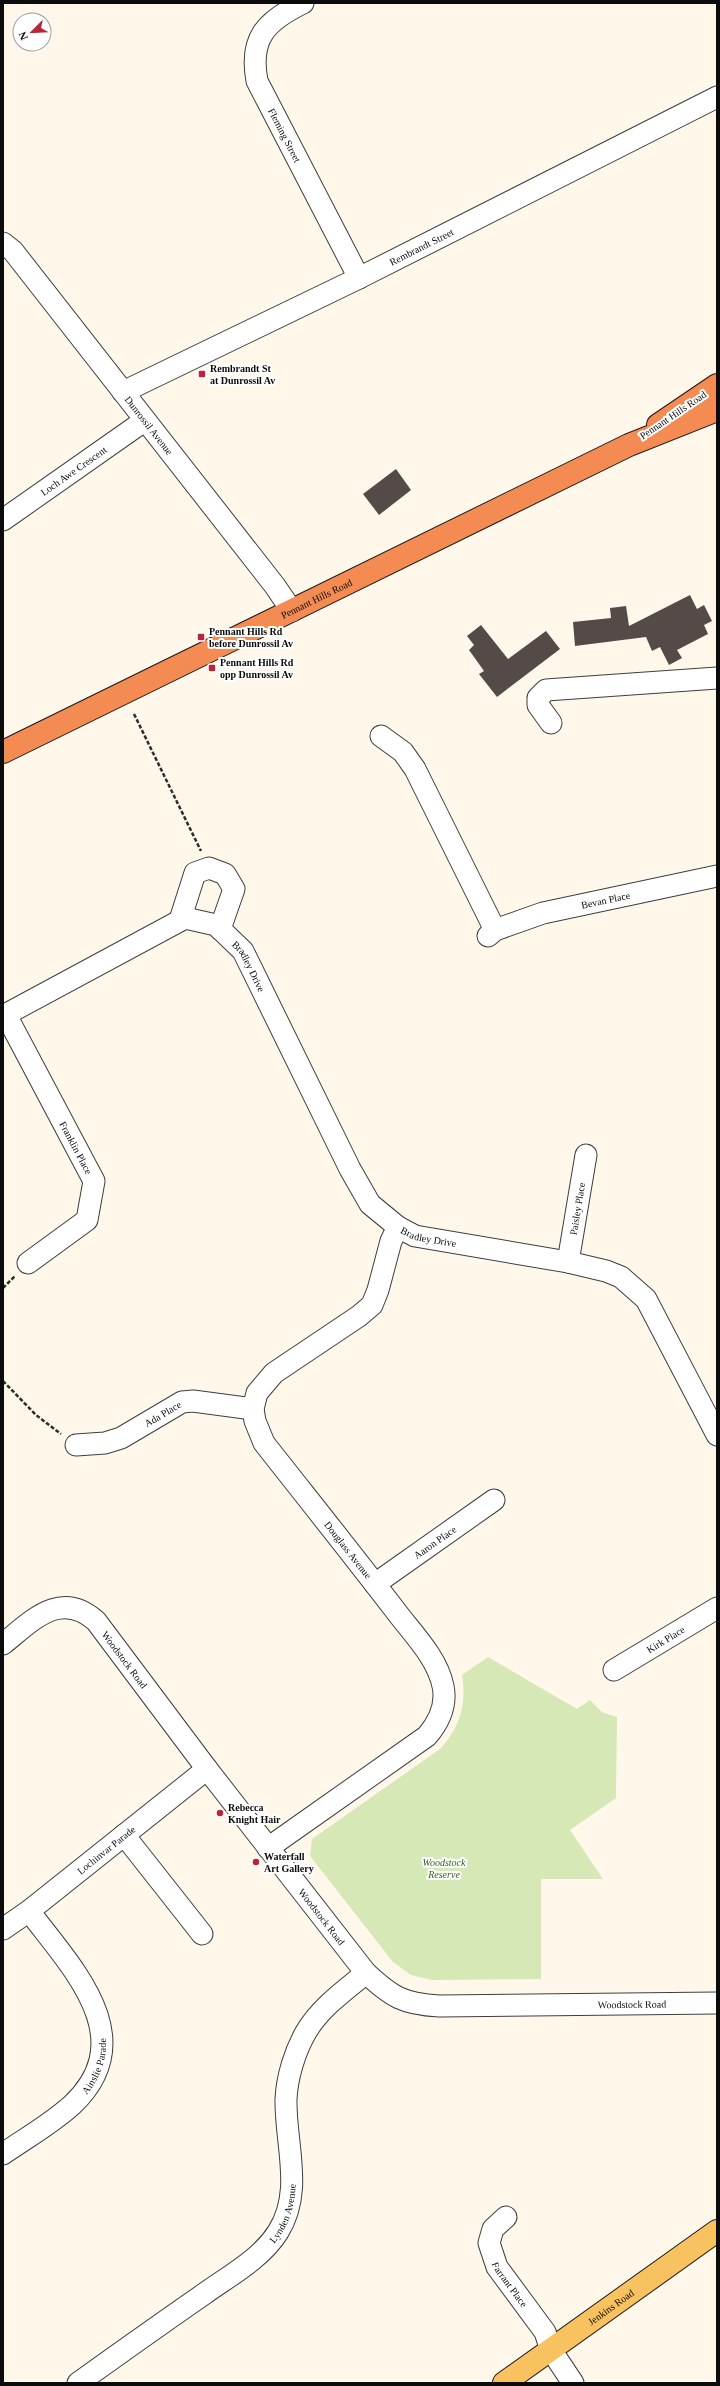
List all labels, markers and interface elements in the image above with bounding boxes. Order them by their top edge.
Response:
north arrow [12,12,52,52]
text: N [16,30,30,42]
street label: Fleming Street [266,106,304,164]
street label: Rembrandt Street [388,226,455,267]
place label: Rembrandt St at Dunrossil Av [210,363,275,386]
marker: Rembrandt St at Dunrossil Av [197,369,207,379]
street label: Pennant Hills Road [638,389,708,441]
street label: Dunrossil Avenue [123,394,176,457]
street label: Loch Awe Crescent [38,444,109,498]
street label: Pennant Hills Road [279,576,354,620]
place label: Pennant Hills Rd before Dunrossil Av [209,626,293,649]
marker: Pennant Hills Rd before Dunrossil Av [196,632,206,642]
place label: Pennant Hills Rd opp Dunrossil Av [220,657,294,680]
marker: Pennant Hills Rd opp Dunrossil Av [207,663,217,673]
street label: Bevan Place [580,889,631,910]
street label: Bradley Drive [230,938,268,994]
street label: Franklin Place [58,1119,95,1176]
street label: Paisley Place [567,1181,587,1236]
street label: Bradley Drive [399,1224,458,1249]
street label: Ada Place [142,1398,183,1429]
street label: Douglass Avenue [322,1519,374,1581]
street label: Aaron Place [411,1523,458,1561]
street label: Kirk Place [644,1623,687,1655]
street label: Woodstock Road [100,1629,150,1690]
place label: Rebecca Knight Hair [228,1802,281,1825]
marker: Rebecca Knight Hair [215,1808,225,1818]
street label: Lochinvar Parade [75,1823,137,1876]
place label: Waterfall Art Gallery [264,1851,314,1874]
marker: Waterfall Art Gallery [251,1857,261,1867]
park label: Woodstock Reserve [423,1857,466,1880]
street label: Woodstock Road [297,1886,347,1947]
street label: Woodstock Road [598,1998,666,2010]
street label: Ainslie Parade [79,2037,108,2096]
street label: Lynden Avenue [267,2183,297,2245]
street label: Farrant Place [490,2260,530,2309]
street label: Jenkins Road [586,2287,636,2327]

